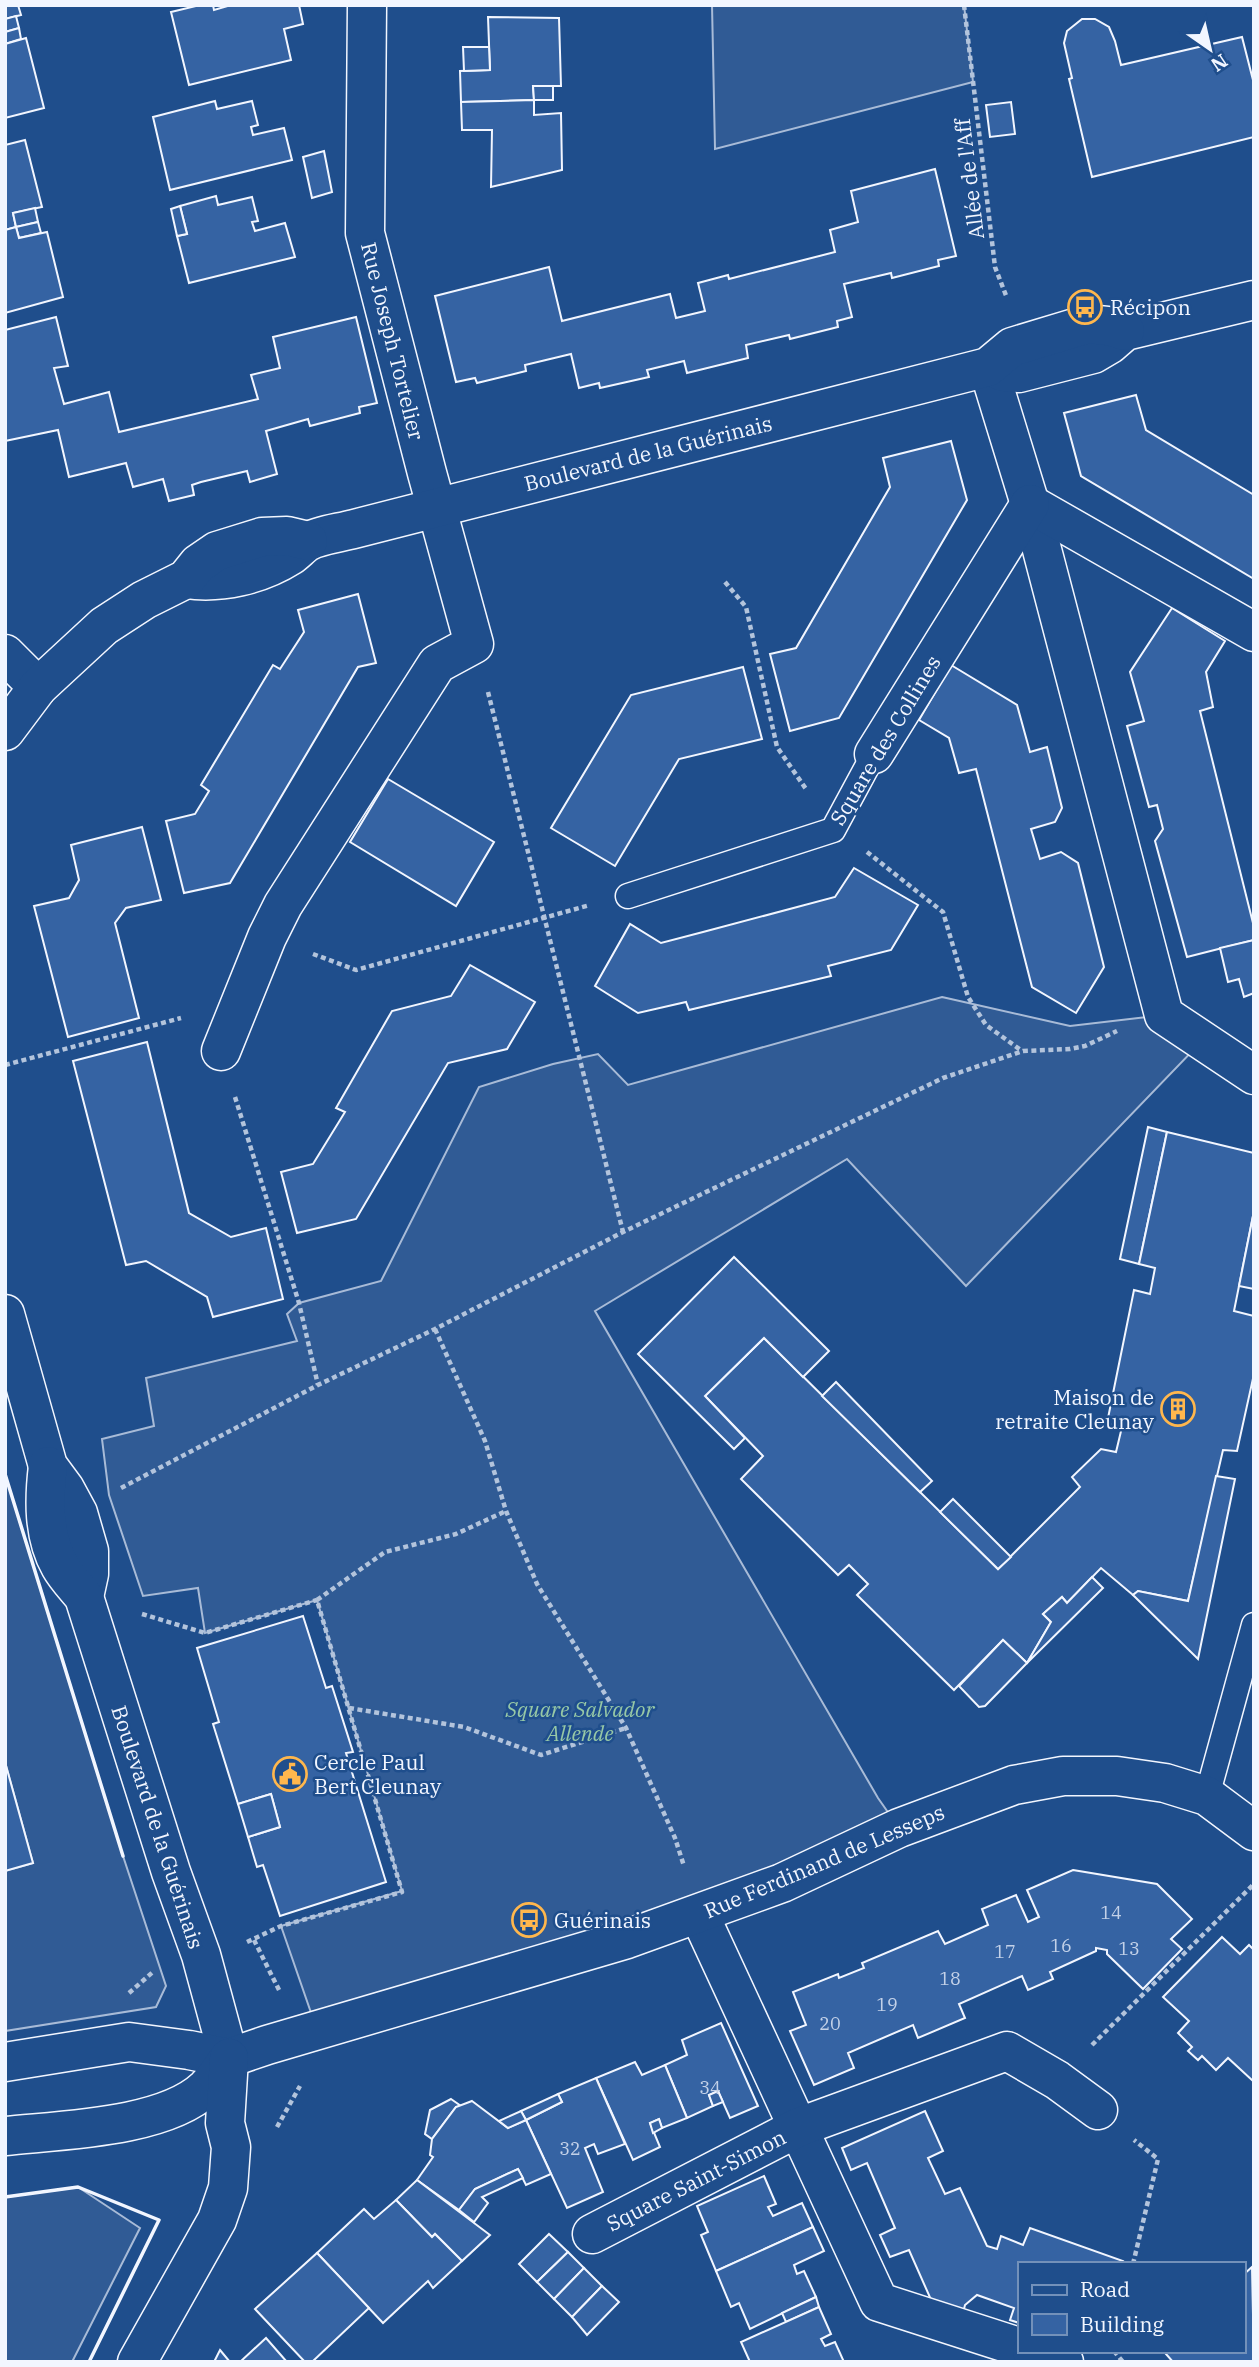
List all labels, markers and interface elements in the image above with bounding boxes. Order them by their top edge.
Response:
north arrow [1175,14,1245,84]
text: N [1207,49,1232,77]
street label: Allée de l'Aff [947,115,990,241]
street label: Rue Joseph Tortelier [355,239,431,444]
bus stop icon: Récipon [1066,288,1104,326]
place label: Récipon [1110,293,1191,321]
street label: Boulevard de la Guérinais [521,409,775,497]
street label: Square des Collines [823,650,947,830]
place label: Maison de retraite Cleunay [995,1383,1155,1435]
building icon: Maison de retraite Cleunay [1159,1390,1197,1428]
park label: Square Salvador Allende [504,1695,655,1747]
street label: Boulevard de la Guérinais [105,1702,211,1952]
place label: Cercle Paul Bert Cleunay [314,1748,442,1800]
public building icon: Cercle Paul Bert Cleunay [271,1755,309,1793]
street label: Rue Ferdinand de Lesseps [699,1798,949,1924]
bus stop icon: Guérinais [510,1901,548,1939]
house number: 14 [1100,1901,1122,1924]
place label: Guérinais [554,1906,651,1934]
house number: 16 [1050,1934,1072,1957]
house number: 13 [1118,1937,1140,1960]
house number: 17 [994,1940,1016,1963]
house number: 18 [939,1967,961,1990]
house number: 19 [876,1993,898,2016]
house number: 20 [819,2012,841,2035]
house number: 34 [699,2076,721,2099]
street label: Square Saint-Simon [602,2123,790,2237]
house number: 32 [559,2137,581,2160]
legend [1018,2262,1245,2353]
text: Road [1080,2275,1130,2303]
text: Building [1080,2310,1165,2338]

